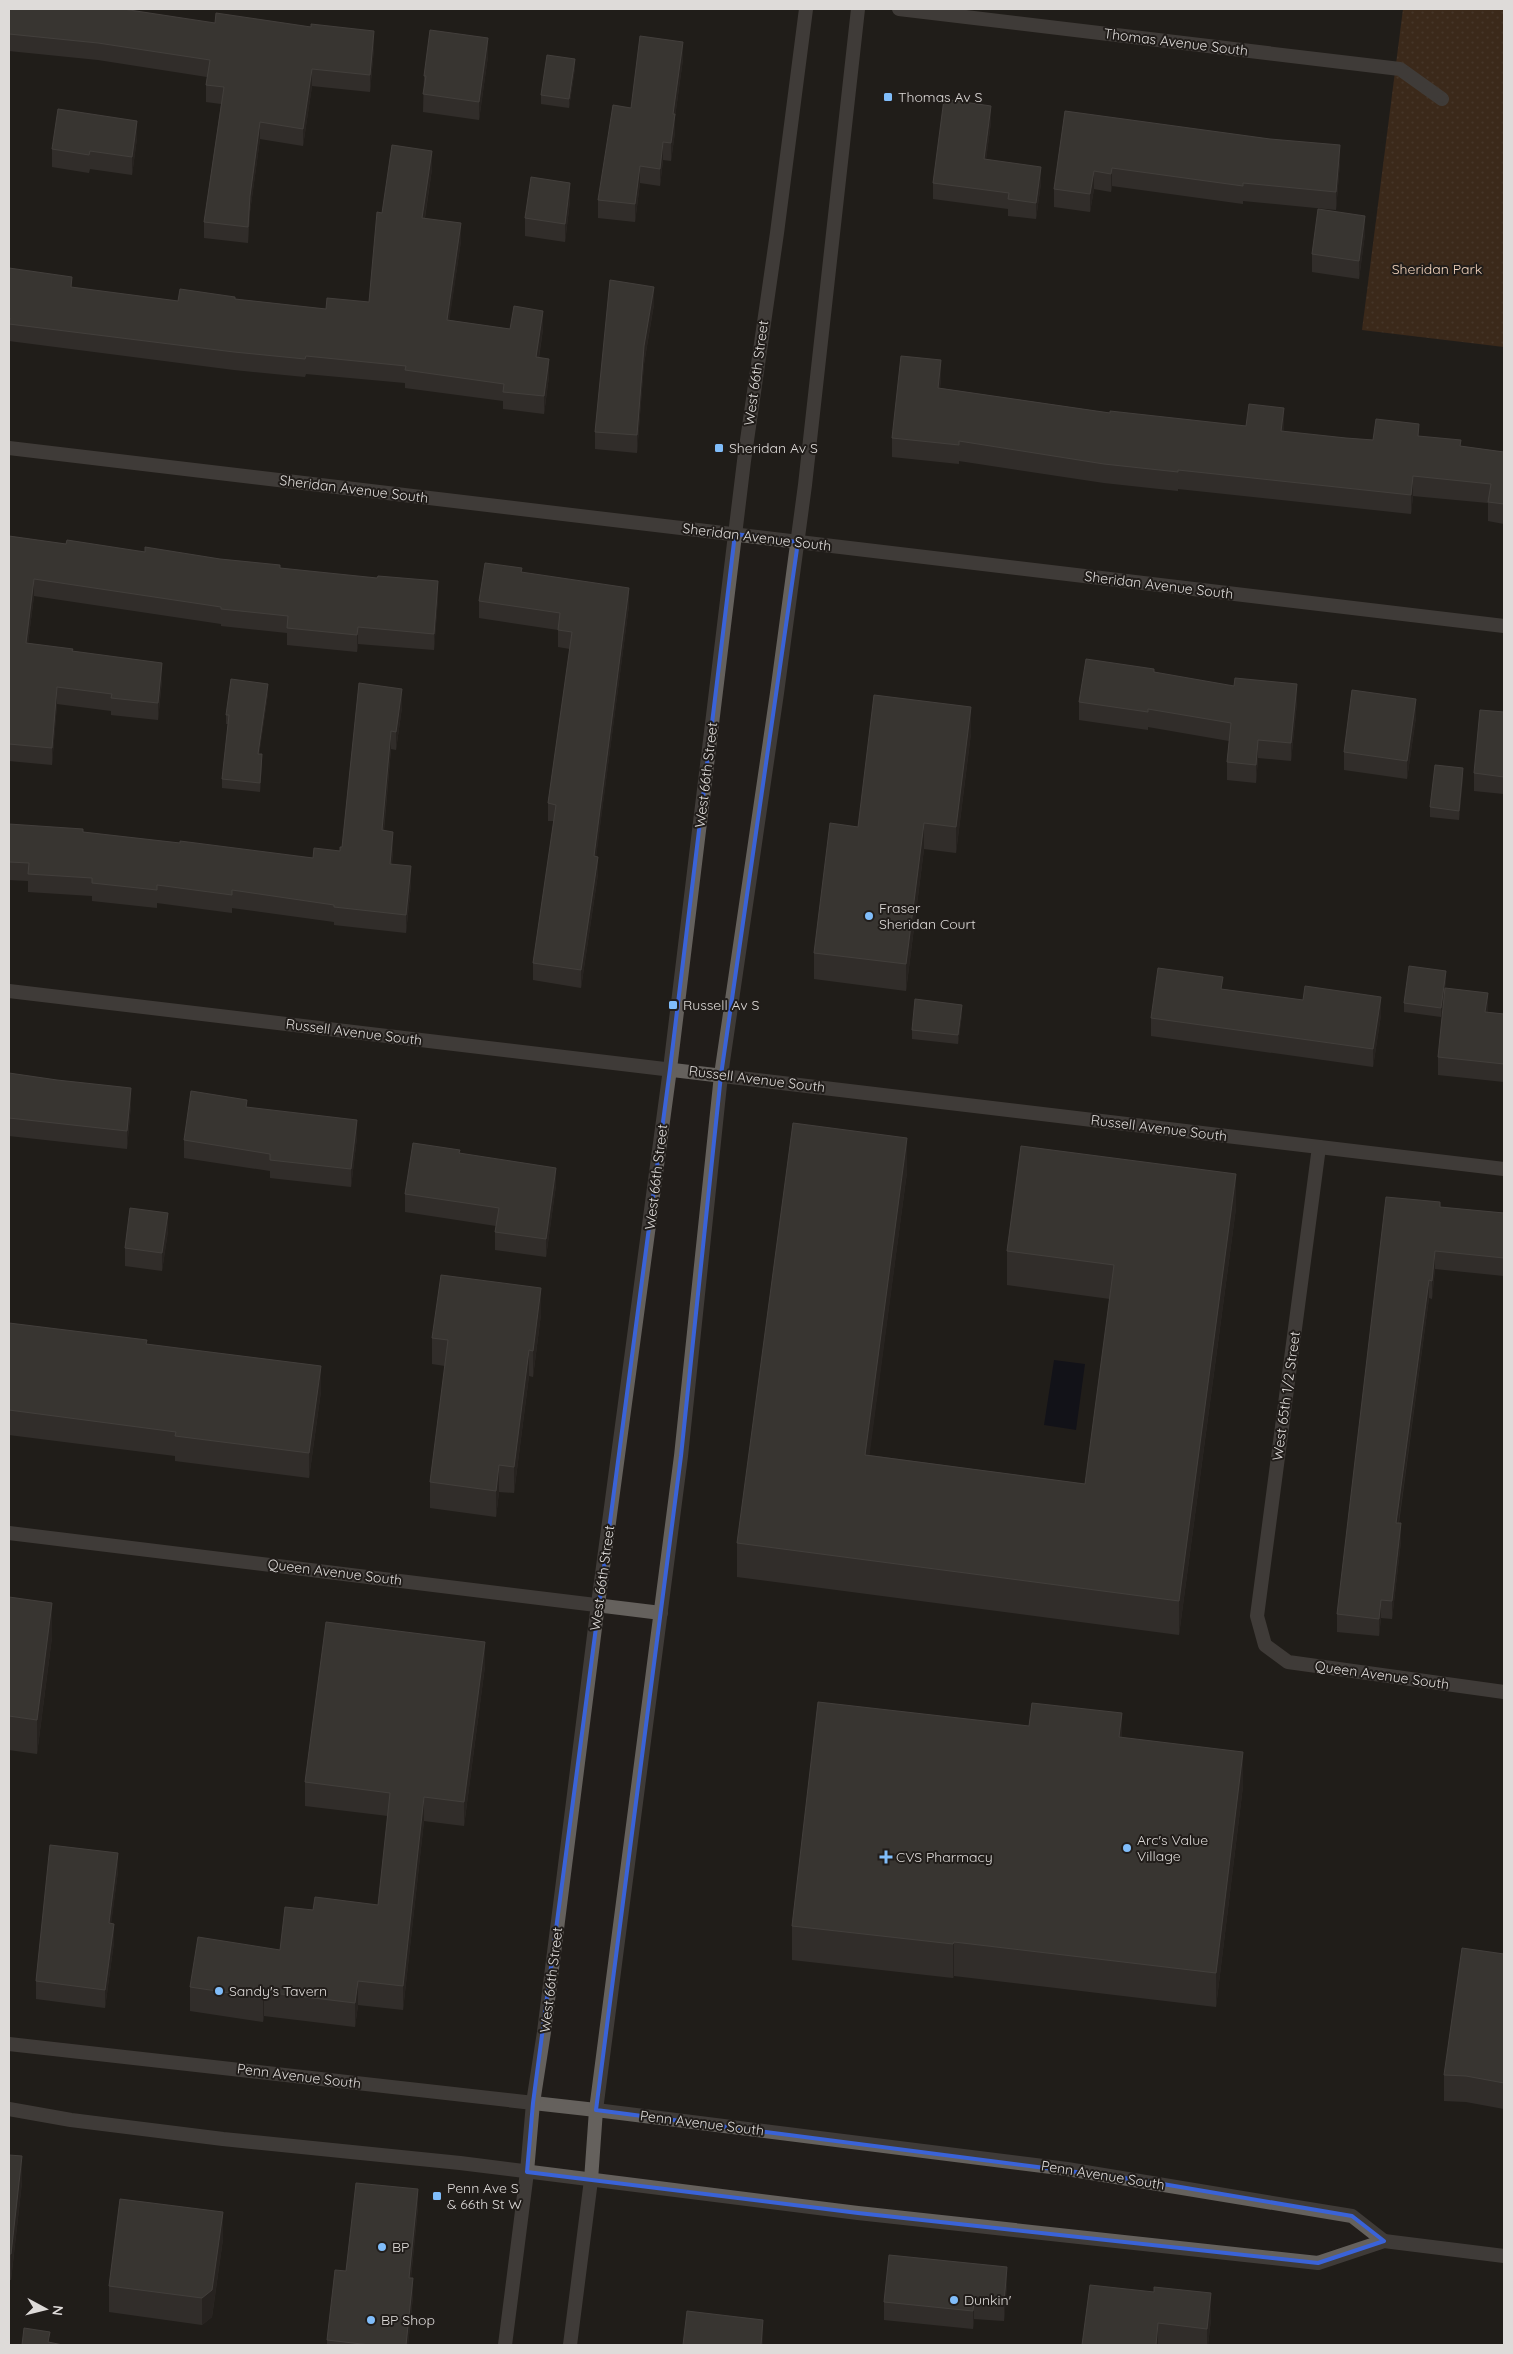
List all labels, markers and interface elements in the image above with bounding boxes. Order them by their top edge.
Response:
street label: Thomas Avenue South [1103,24,1249,60]
place label: Thomas Av S [898,88,982,106]
marker: Thomas Av S [882,91,894,103]
park label: Sheridan Park [1392,260,1482,278]
street label: West 66th Street [740,319,772,427]
place label: Sheridan Av S [729,439,818,457]
marker: Sheridan Av S [713,442,725,454]
street label: Sheridan Avenue South [279,471,429,507]
street label: Sheridan Avenue South [682,519,832,555]
street label: Sheridan Avenue South [1084,567,1234,603]
street label: West 66th Street [691,721,721,829]
place label: Fraser Sheridan Court [879,899,976,933]
marker: Fraser Sheridan Court [863,910,875,922]
place label: Russell Av S [683,996,759,1014]
marker: Russell Av S [667,999,679,1011]
street label: Russell Avenue South [285,1015,423,1049]
street label: Russell Avenue South [688,1062,826,1096]
street label: Russell Avenue South [1090,1111,1228,1145]
street label: West 66th Street [641,1123,671,1231]
street label: West 65th 1/2 Street [1268,1330,1304,1462]
street label: West 66th Street [586,1524,618,1632]
street label: Queen Avenue South [267,1555,403,1589]
street label: Queen Avenue South [1314,1657,1450,1693]
place label: Arc's Value Village [1137,1831,1208,1865]
marker: Arc's Value Village [1121,1842,1133,1854]
place label: CVS Pharmacy [896,1848,993,1866]
marker: CVS Pharmacy [880,1851,892,1863]
street label: West 66th Street [536,1926,566,2034]
place label: Sandy's Tavern [229,1982,327,2000]
marker: Sandy's Tavern [213,1985,225,1997]
street label: Penn Avenue South [236,2059,362,2093]
street label: Penn Avenue South [639,2106,765,2140]
street label: Penn Avenue South [1040,2156,1166,2194]
place label: Penn Ave S & 66th St W [447,2179,522,2213]
marker: Penn Ave S & 66th St W [431,2190,443,2202]
place label: BP [392,2238,409,2256]
marker: BP [376,2241,388,2253]
north arrow [20,2284,70,2334]
place label: Dunkin' [964,2291,1012,2309]
marker: Dunkin' [948,2294,960,2306]
text: N [48,2304,67,2317]
place label: BP Shop [381,2311,435,2329]
marker: BP Shop [365,2314,377,2326]

